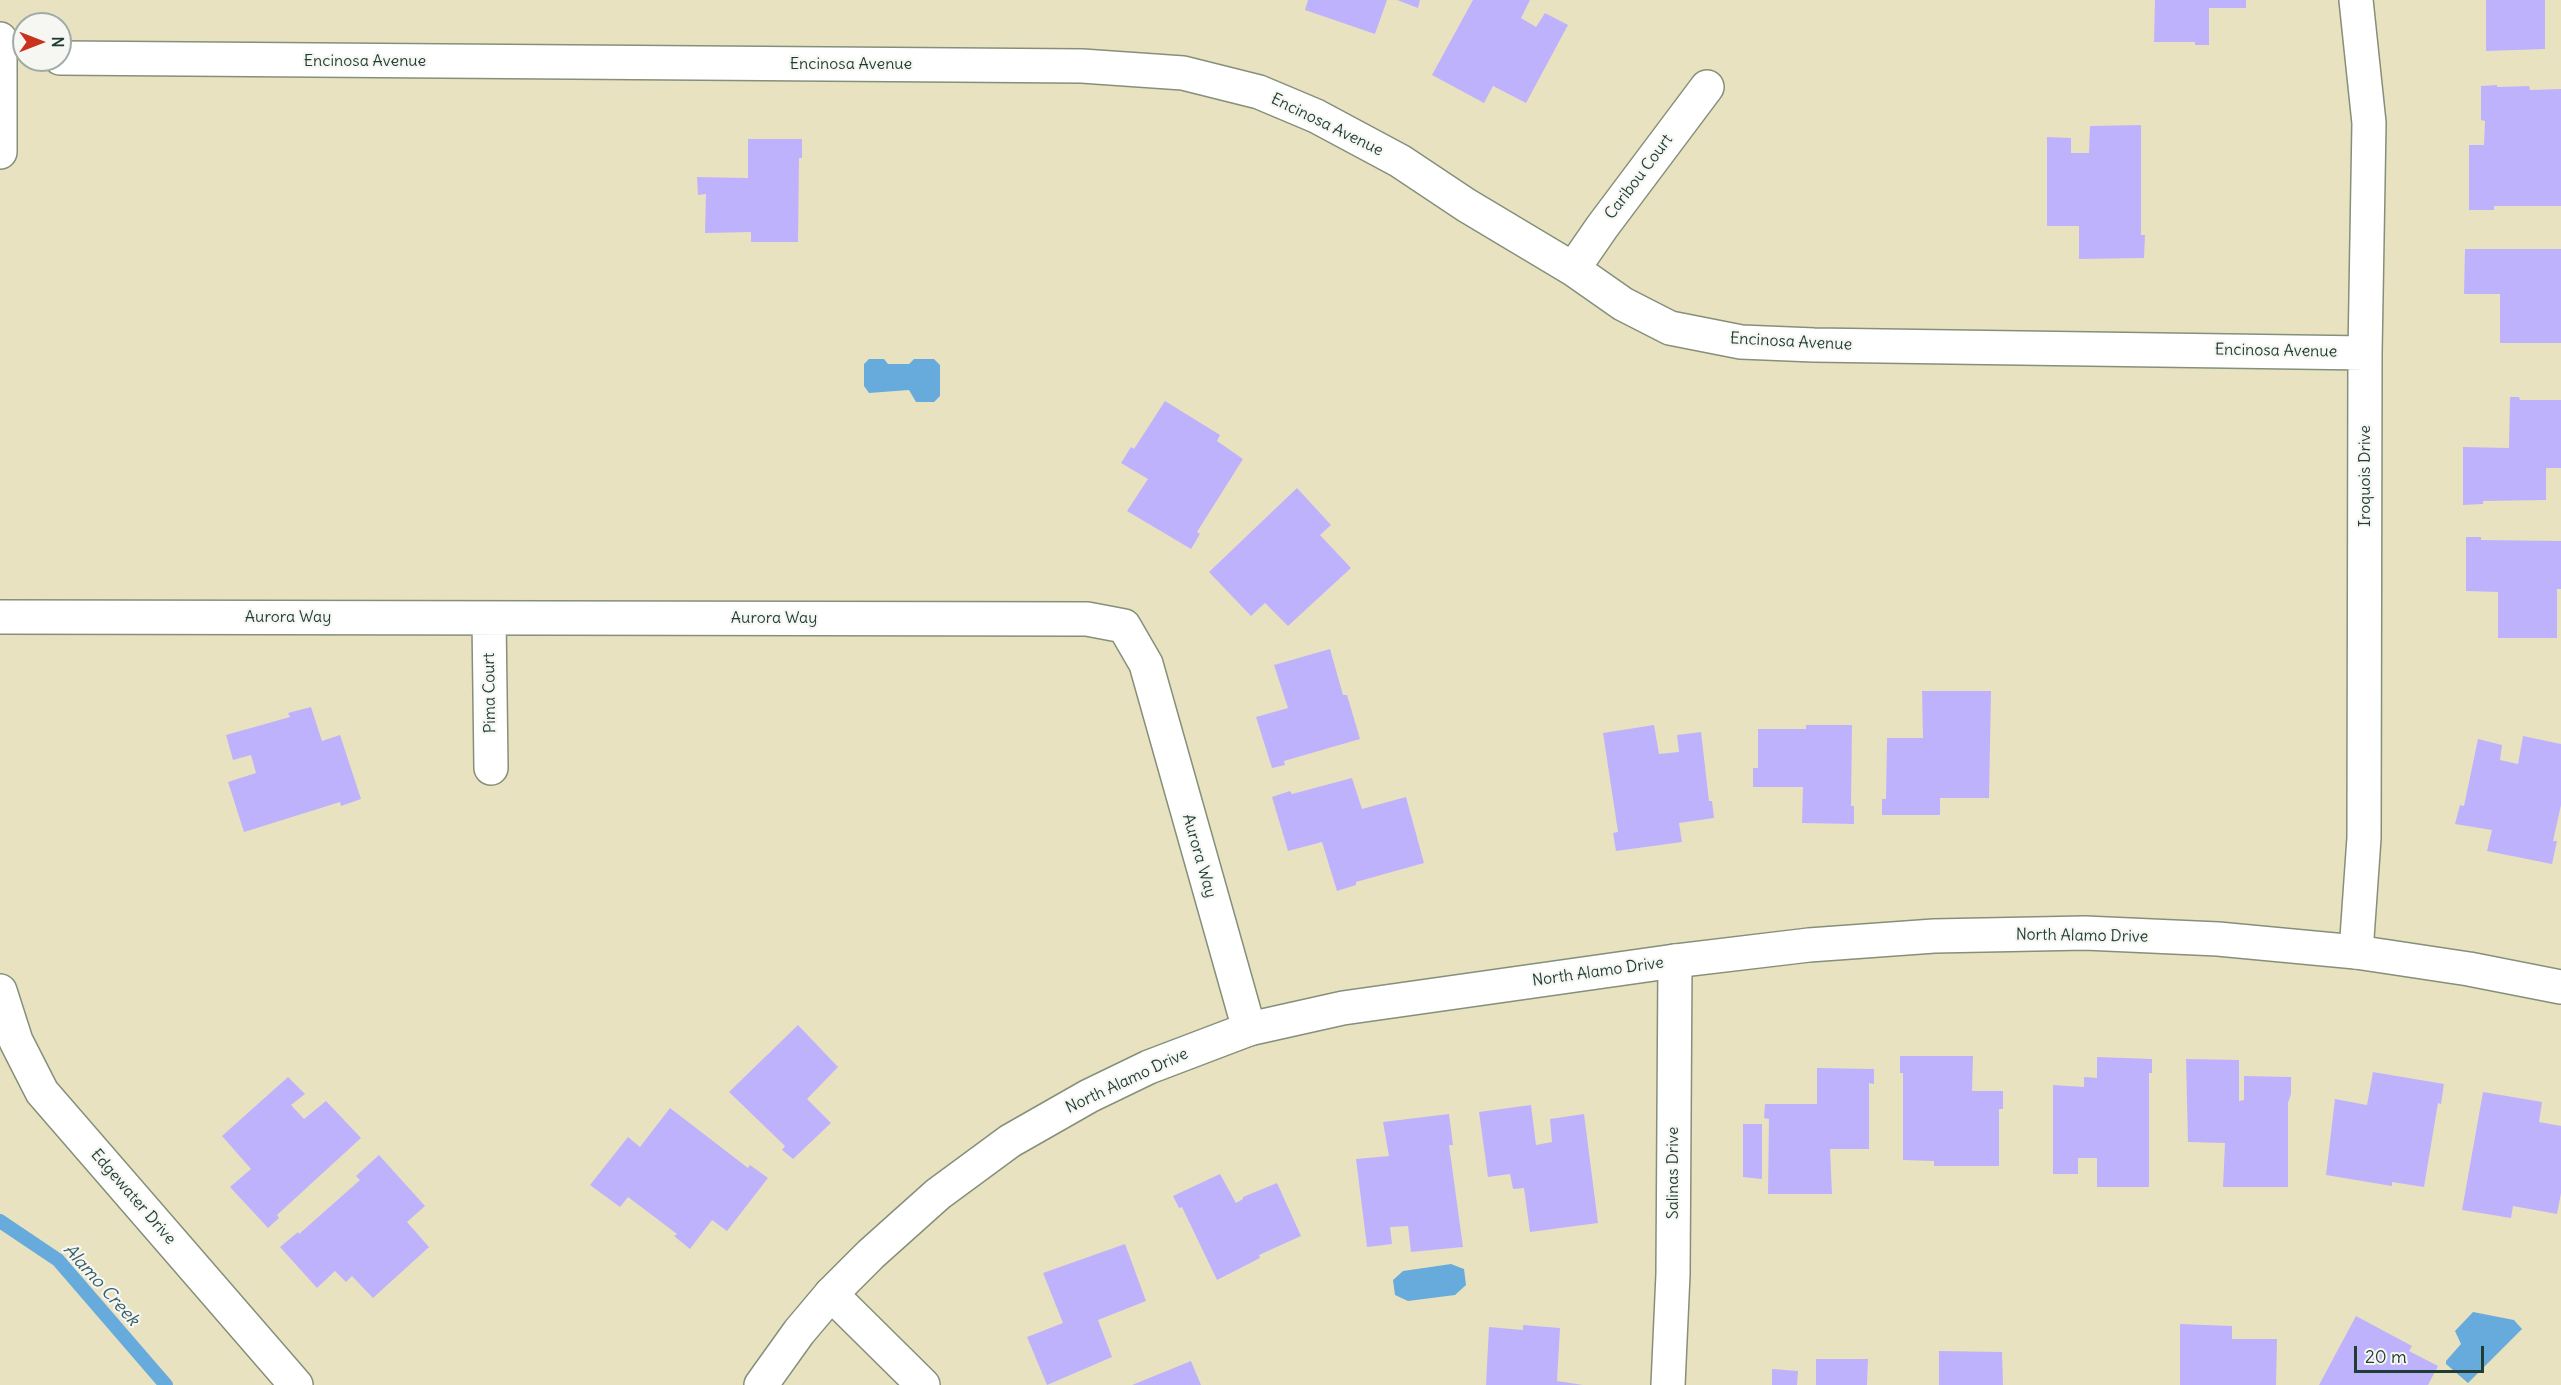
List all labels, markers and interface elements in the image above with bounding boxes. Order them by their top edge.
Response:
north arrow [12,12,72,72]
text: N [48,36,68,48]
street label: Encinosa Avenue [304,51,426,71]
street label: Encinosa Avenue [790,54,912,74]
street label: Encinosa Avenue [1268,90,1386,160]
street label: Caribou Court [1601,131,1677,223]
street label: Encinosa Avenue [1729,329,1853,355]
street label: Encinosa Avenue [2215,340,2337,362]
street label: Iroquois Drive [2355,425,2375,527]
street label: Aurora Way [245,607,331,627]
street label: Aurora Way [731,608,817,628]
street label: Pima Court [480,652,500,734]
street label: Aurora Way [1178,812,1220,900]
street label: North Alamo Drive [2016,925,2148,947]
street label: North Alamo Drive [1531,953,1665,991]
street label: North Alamo Drive [1063,1044,1191,1118]
street label: Salinas Drive [1663,1127,1683,1219]
street label: Edgewater Drive [86,1145,180,1249]
water label: Alamo Creek [58,1239,144,1331]
scale bar [2357,1334,2488,1372]
text: 20 m [2365,1345,2407,1368]

